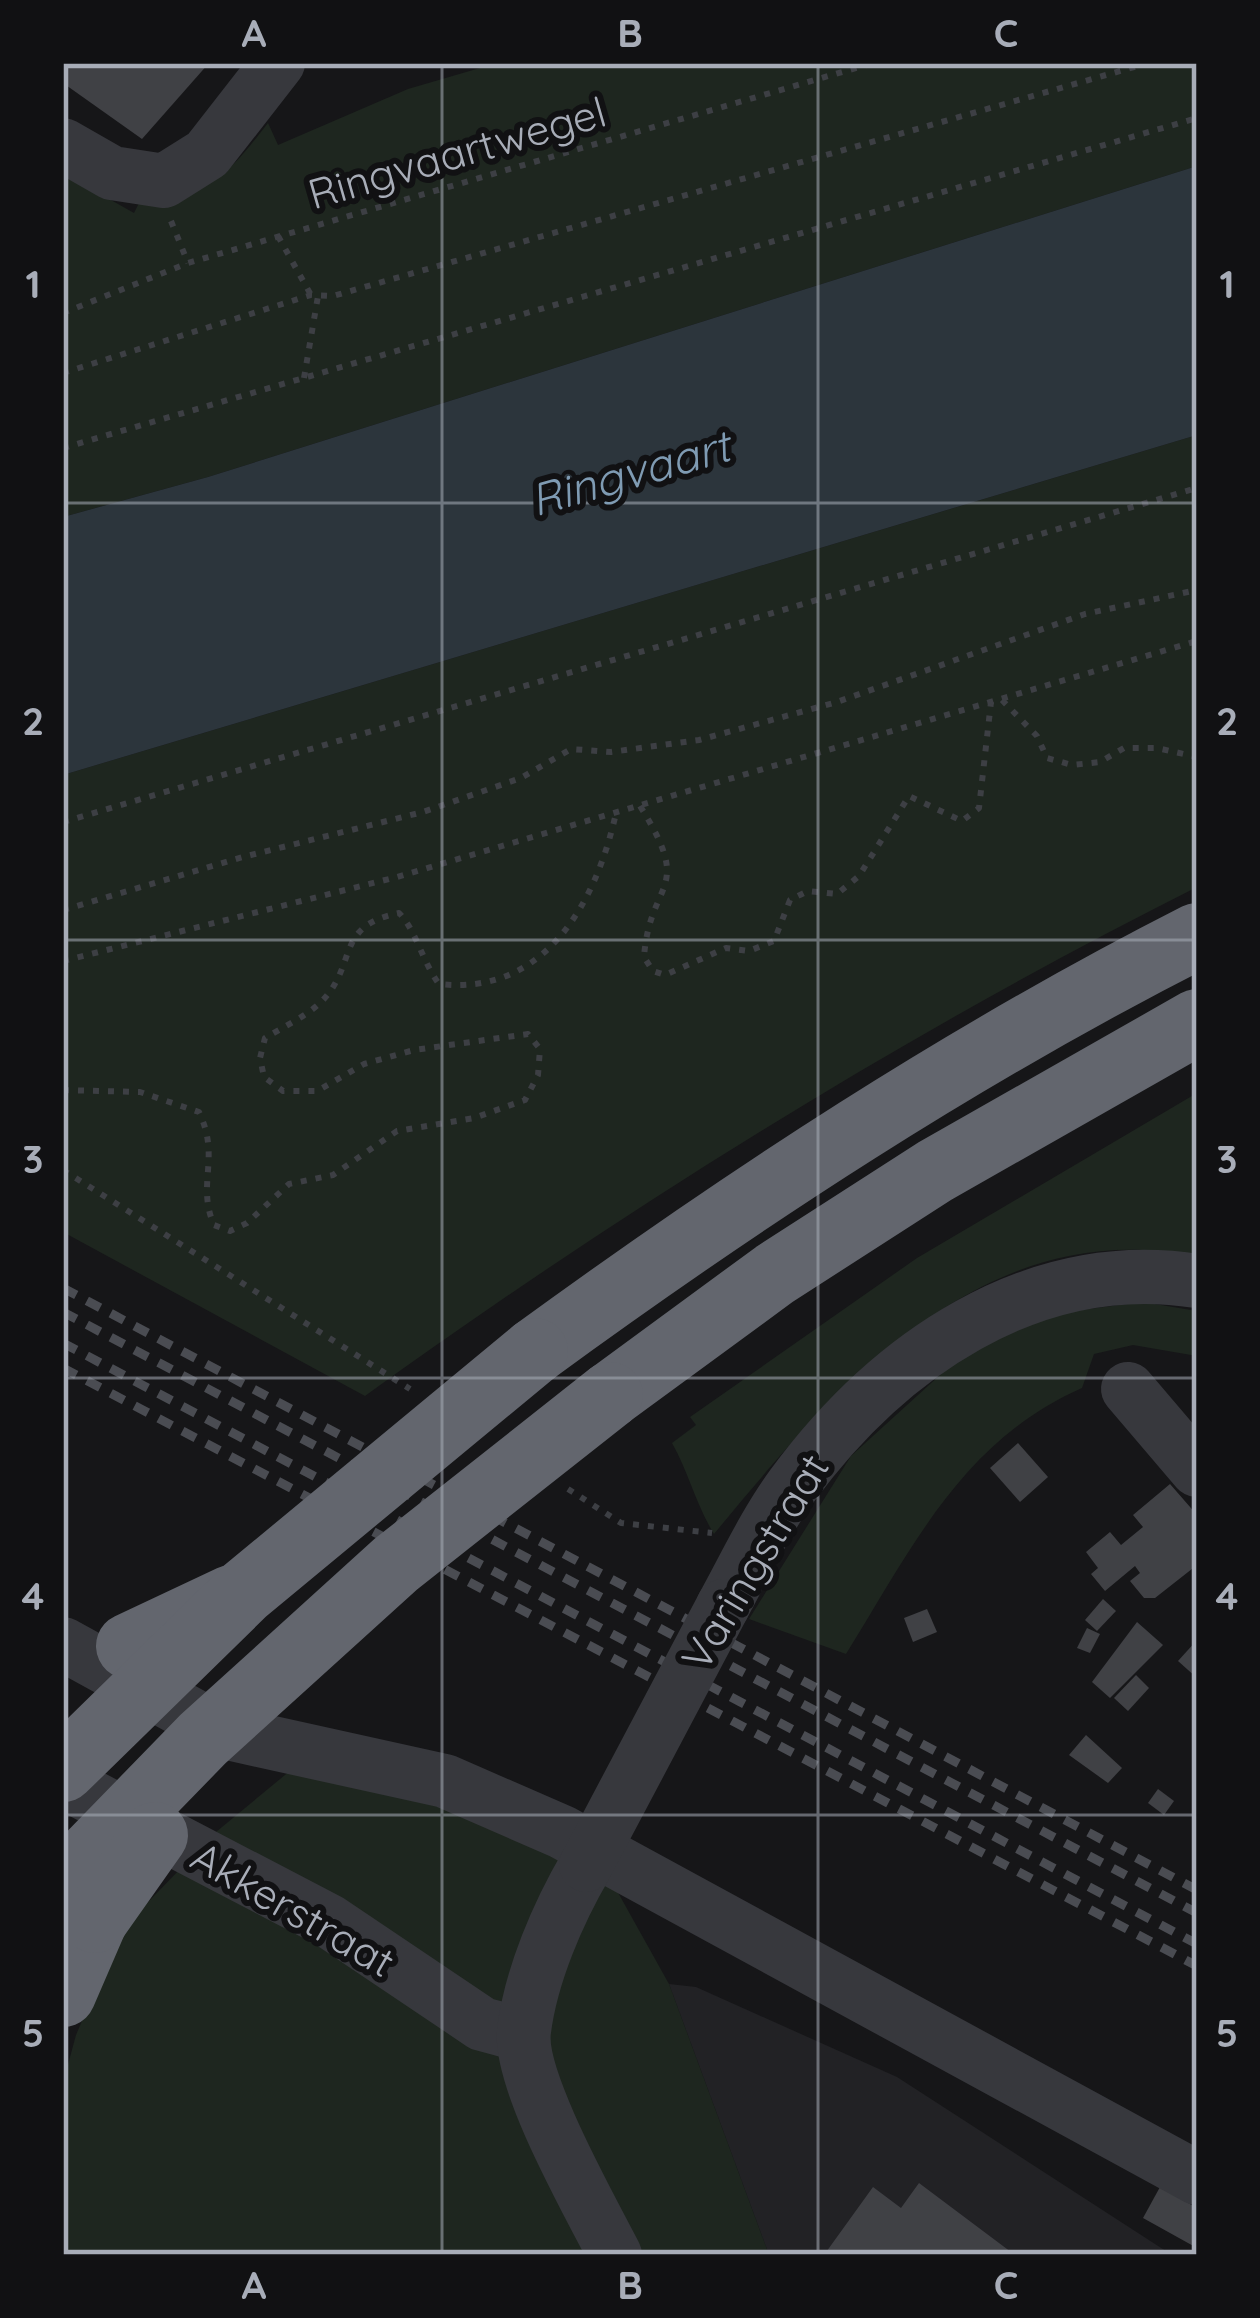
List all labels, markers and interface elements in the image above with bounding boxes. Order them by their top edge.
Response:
text: A [242,8,267,57]
text: B [617,8,643,57]
text: C [994,8,1018,57]
street label: Ringvaartwegel [302,85,612,220]
text: 1 [25,259,41,308]
text: 1 [1219,259,1235,308]
water label: Ringvaart [523,416,741,527]
text: 2 [22,696,44,745]
text: 2 [1216,696,1238,745]
text: 3 [23,1134,43,1183]
text: 3 [1217,1134,1237,1183]
street label: Varingstraat [669,1444,840,1680]
text: 4 [22,1571,44,1620]
text: 4 [1216,1571,1238,1620]
street label: Akkerstraat [182,1829,404,1988]
text: 5 [22,2008,44,2057]
text: 5 [1216,2008,1238,2057]
text: A [242,2260,267,2309]
text: B [617,2260,643,2309]
text: C [994,2260,1018,2309]

